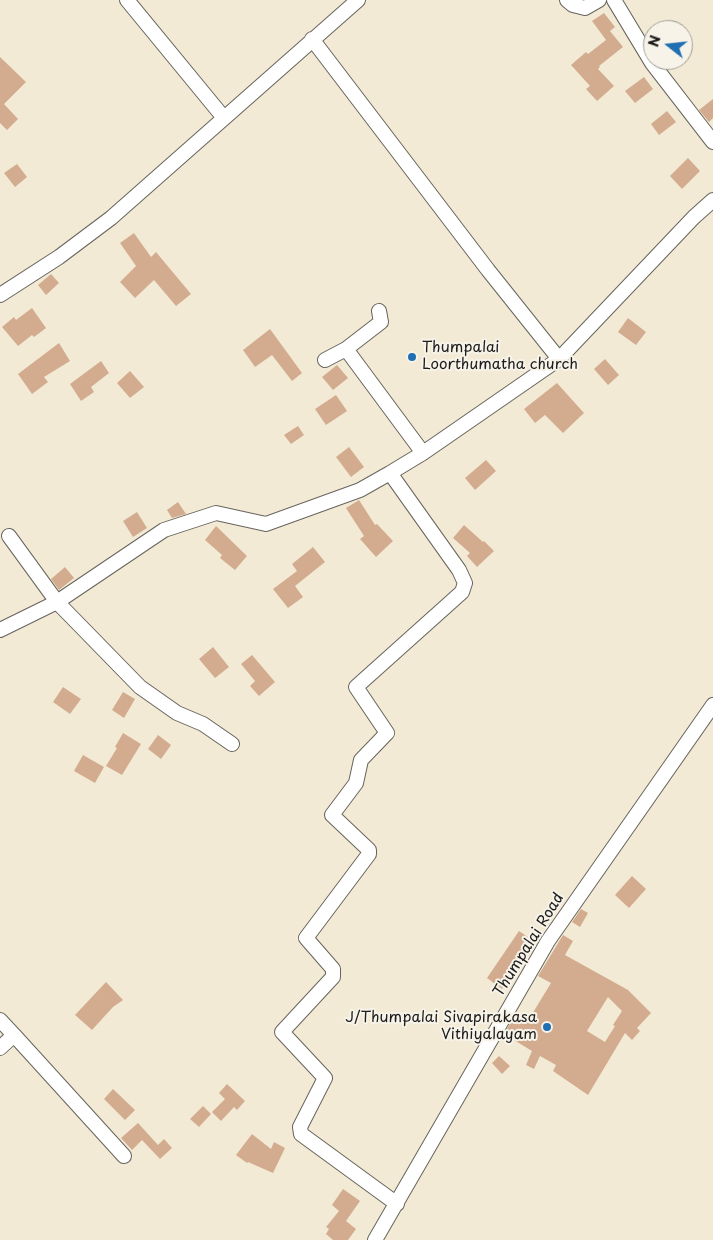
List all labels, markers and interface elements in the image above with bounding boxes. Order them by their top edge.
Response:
north arrow [643,20,693,70]
text: N [642,33,666,49]
place label: Thumpalai Loorthumatha church [422,339,578,374]
marker: Thumpalai Loorthumatha church [406,351,418,363]
street label: Thumpalai Road [490,890,568,1000]
place label: J/Thumpalai Sivapirakasa Vithiyalayam [345,1009,537,1044]
marker: J/Thumpalai Sivapirakasa Vithiyalayam [541,1021,553,1033]

